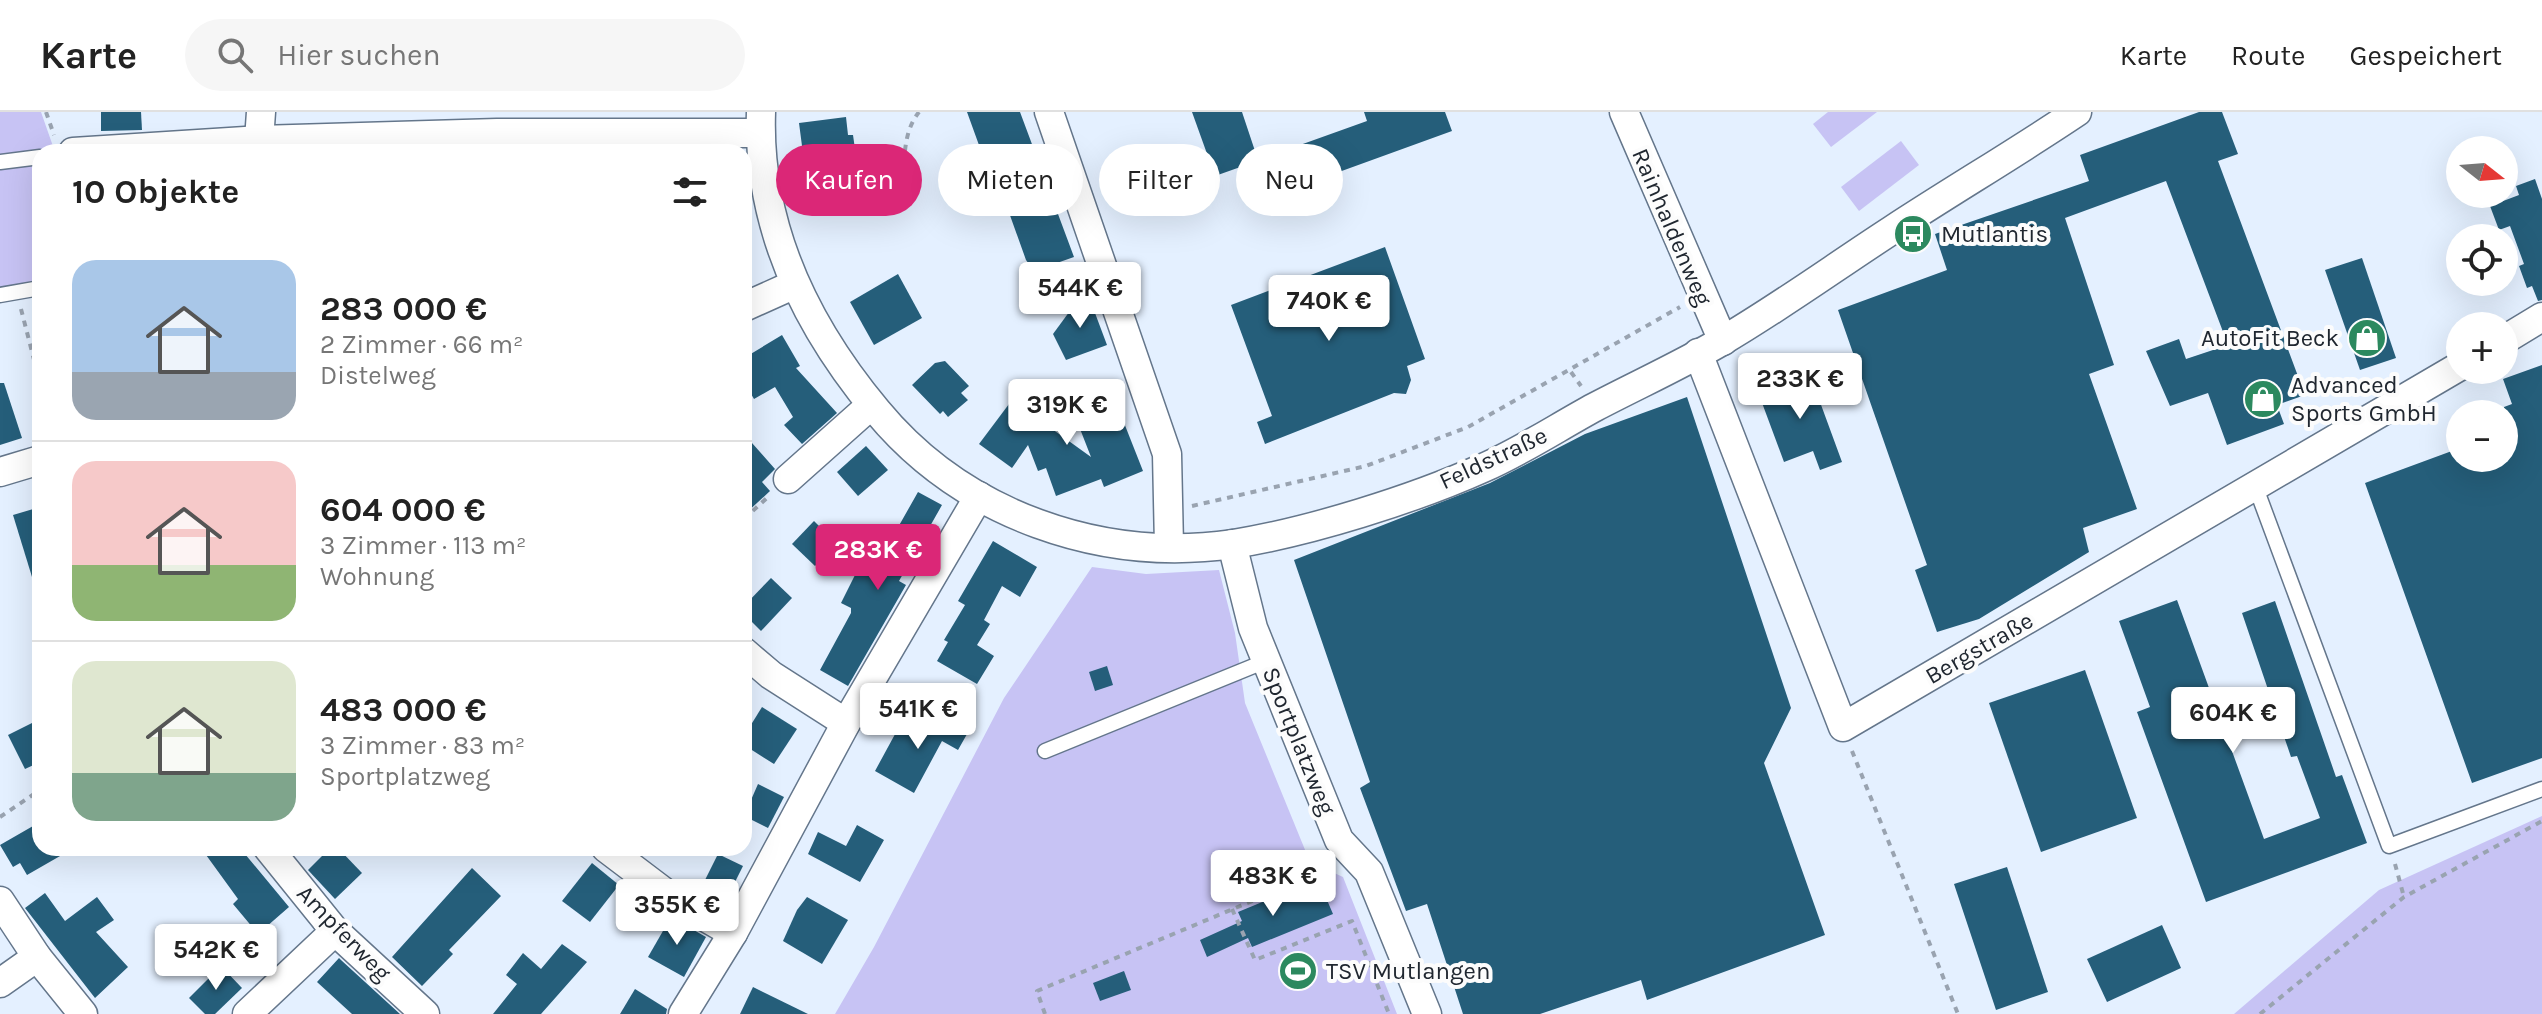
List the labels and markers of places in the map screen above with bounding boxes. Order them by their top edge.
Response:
bus stop icon: Mutlantis [1892,213,1934,255]
place label: Mutlantis [1941,220,2048,248]
pin: 544K € [1015,262,1145,330]
pin: 740K € [1264,275,1394,343]
shop icon: AutoFit Beck [2346,317,2388,359]
place label: AutoFit Beck [2201,324,2339,352]
pin: 233K € [1735,353,1865,421]
place label: Advanced Sports GmbH [2291,371,2437,427]
shop icon: Advanced Sports GmbH [2242,378,2284,420]
pin: 319K € [1002,379,1132,447]
pin: 283K € [813,524,943,592]
pin: 541K € [853,683,983,751]
pin: 604K € [2168,687,2298,755]
pin: 483K € [1208,850,1338,918]
pin: 355K € [612,879,742,947]
pin: 542K € [151,924,281,992]
sports icon: TSV Mutlangen [1277,950,1319,992]
place label: TSV Mutlangen [1326,957,1490,985]

